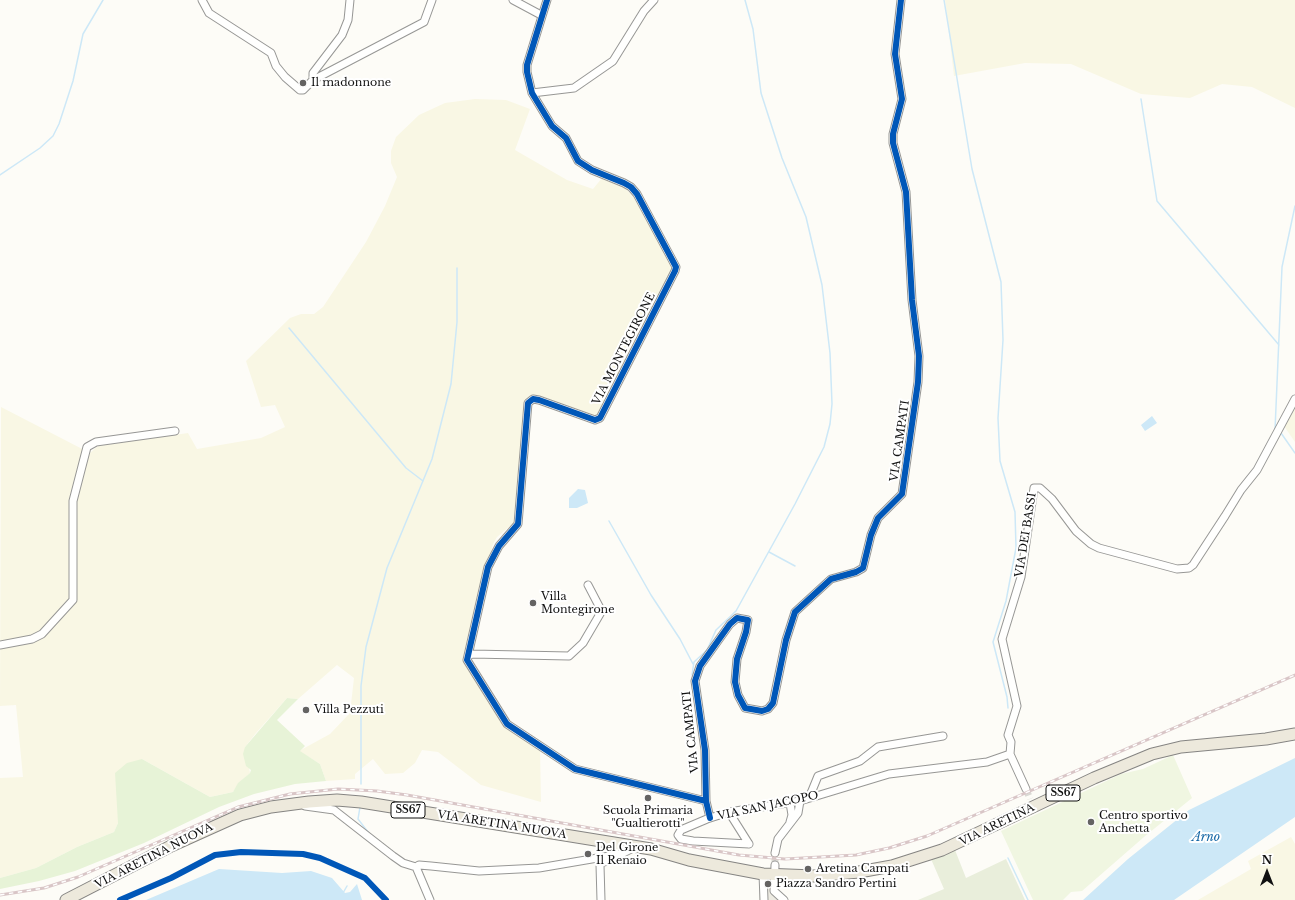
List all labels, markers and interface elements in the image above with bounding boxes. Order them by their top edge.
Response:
place label: Il madonnone [311,76,391,90]
marker: Il madonnone [298,78,308,88]
street label: VIA MONTEGIRONE [590,291,658,407]
street label: VIA CAMPATI [888,399,912,483]
street label: VIA DEI BASSI [1013,492,1039,578]
place label: Villa Montegirone [541,590,614,616]
marker: Villa Montegirone [528,598,538,608]
street label: VIA CAMPATI [680,690,702,774]
place label: Villa Pezzuti [314,703,384,717]
marker: Villa Pezzuti [301,705,311,715]
road number: SS67 [1046,785,1080,801]
street label: VIA SAN JACOPO [716,789,820,823]
marker: Scuola Primaria "Gualtierotti" [643,793,653,803]
street label: VIA ARETINA [957,801,1037,849]
road number: SS67 [391,802,425,818]
place label: Scuola Primaria "Gualtierotti" [603,804,693,830]
street label: VIA ARETINA NUOVA [437,808,567,842]
place label: Centro sportivo Anchetta [1099,809,1188,835]
marker: Centro sportivo Anchetta [1086,817,1096,827]
street label: VIA ARETINA NUOVA [93,821,215,891]
water label: Arno [1192,831,1220,845]
place label: Del Girone Il Renaio [596,841,658,867]
marker: Del Girone Il Renaio [583,849,593,859]
north arrow [1247,852,1287,892]
text: N [1262,853,1272,867]
place label: Aretina Campati [816,862,909,876]
marker: Aretina Campati [803,864,813,874]
place label: Piazza Sandro Pertini [776,877,897,891]
marker: Piazza Sandro Pertini [763,879,773,889]

